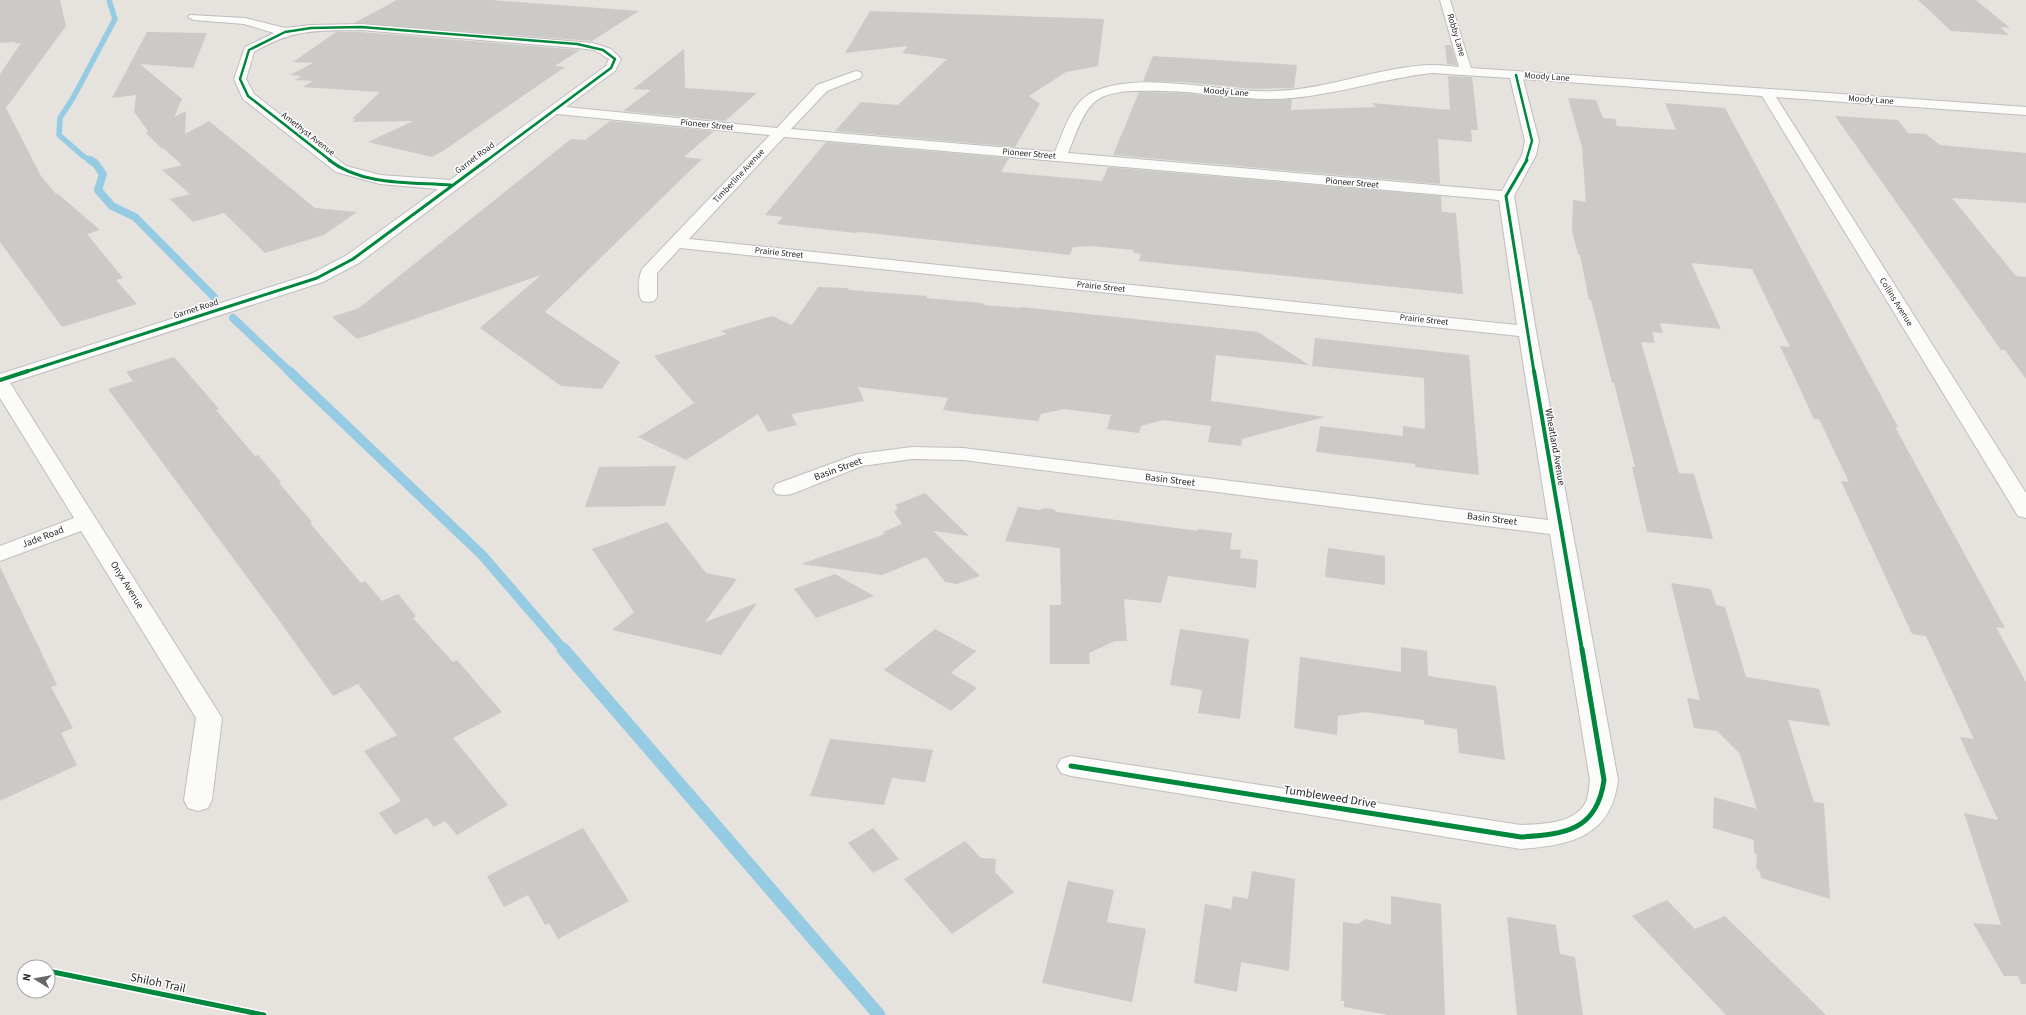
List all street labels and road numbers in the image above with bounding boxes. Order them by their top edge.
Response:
street label: Robby Lane [1443,12,1469,59]
street label: Moody Lane [1524,69,1571,85]
street label: Moody Lane [1203,84,1250,100]
street label: Moody Lane [1848,92,1895,108]
street label: Amethyst Avenue [278,109,338,159]
street label: Pioneer Street [680,116,734,134]
street label: Garnet Road [452,139,498,177]
street label: Timberline Avenue [710,145,768,206]
street label: Pioneer Street [1002,145,1056,163]
street label: Pioneer Street [1325,174,1379,192]
street label: Prairie Street [754,244,804,262]
street label: Collins Avenue [1876,275,1916,329]
street label: Prairie Street [1076,278,1126,296]
street label: Garnet Road [172,296,220,322]
street label: Prairie Street [1399,311,1449,329]
street label: Wheatland Avenue [1541,407,1569,487]
street label: Basin Street [812,454,865,484]
street label: Basin Street [1144,470,1196,490]
street label: Basin Street [1466,509,1518,529]
street label: Jade Road [20,523,66,551]
street label: Onyx Avenue [107,558,147,612]
street label: Tumbleweed Drive [1282,781,1378,813]
street label: Shiloh Trail [129,969,187,997]

